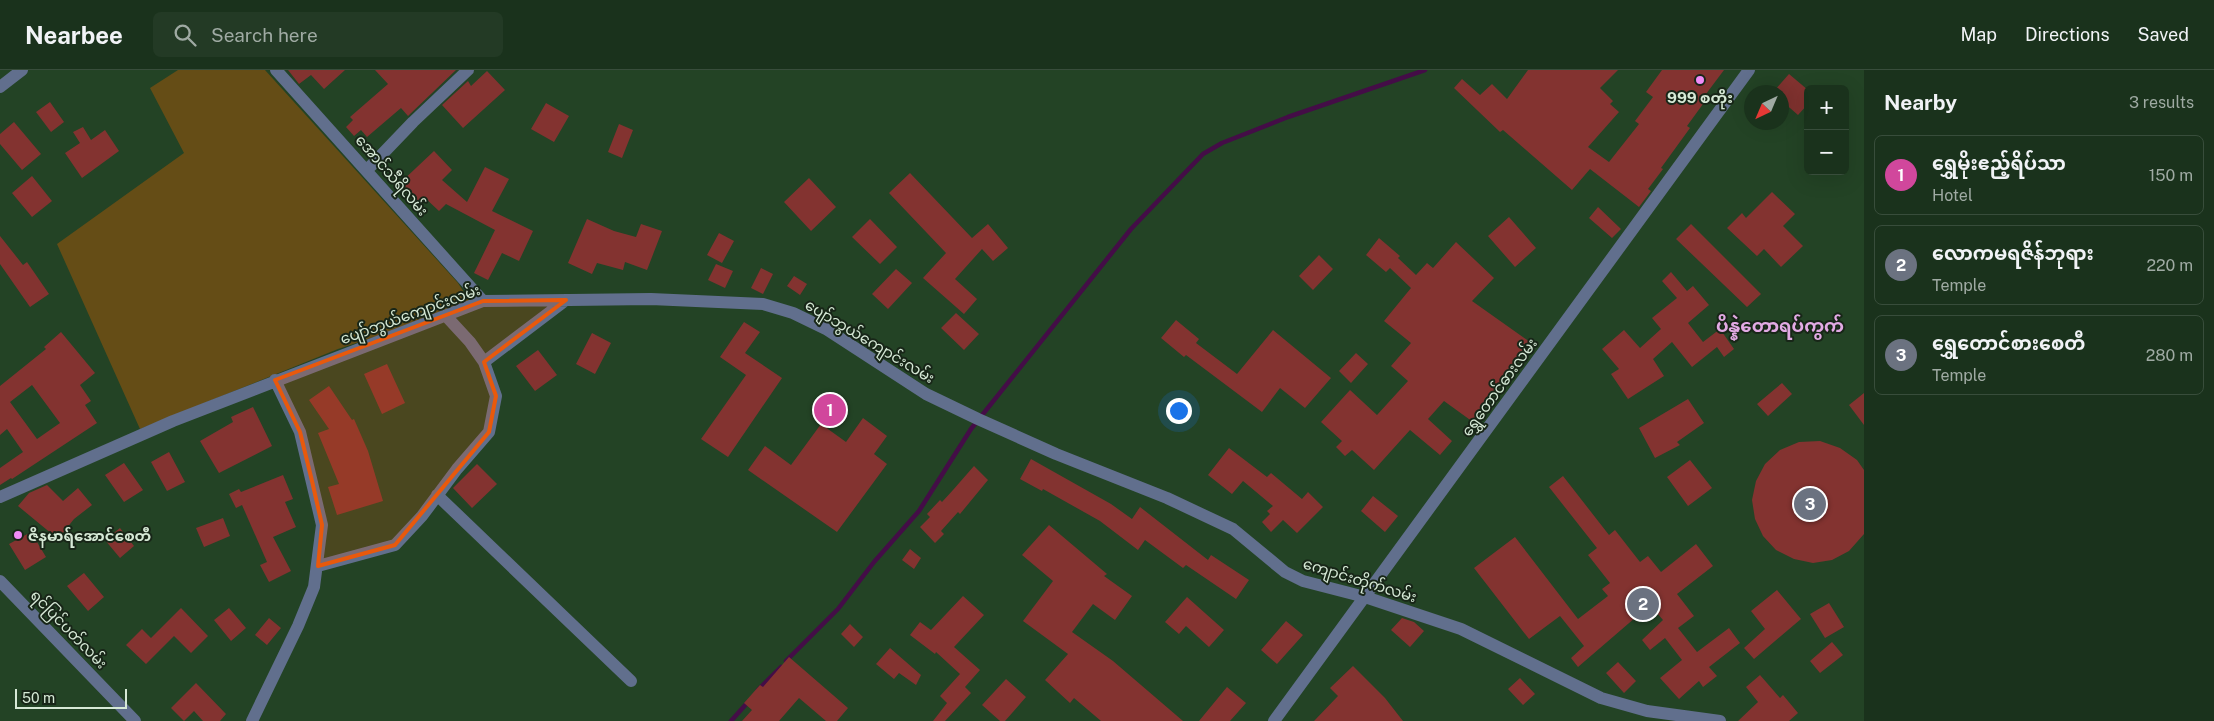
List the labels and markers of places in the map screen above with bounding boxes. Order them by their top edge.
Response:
marker: 999 စတိုး [1694,74,1706,86]
place label: 999 စတိုး [1667,88,1733,110]
pin: 1 [814,391,846,429]
pin: 3 [1794,485,1826,523]
place label: ဇိနမာရ်အောင်စေတီ [28,526,151,548]
marker: ဇိနမာရ်အောင်စေတီ [12,529,24,541]
pin: 2 [1627,585,1659,623]

